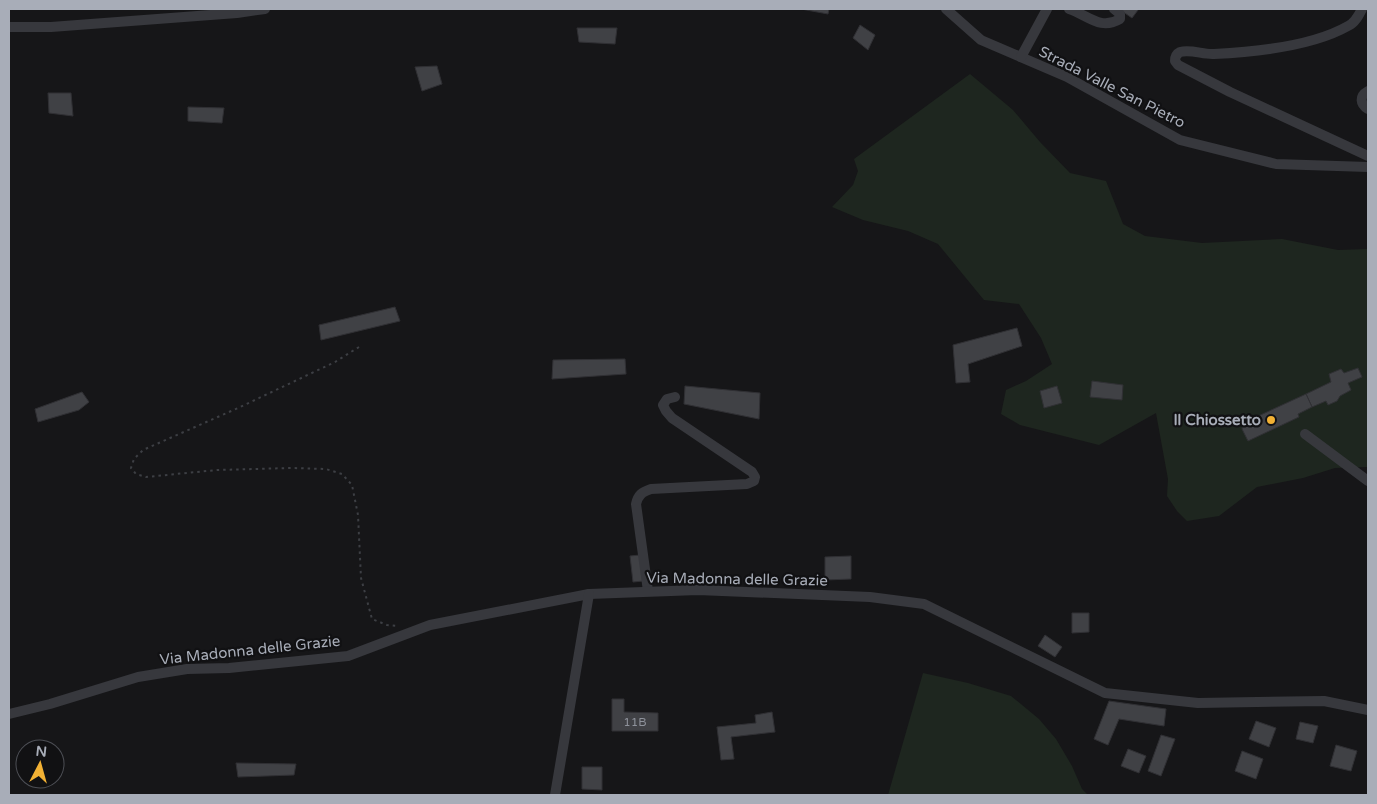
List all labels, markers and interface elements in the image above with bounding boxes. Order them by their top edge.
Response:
street label: Strada Valle San Pietro [1036,42,1188,132]
place label: Il Chiossetto [1173,411,1261,429]
marker: Il Chiossetto [1265,414,1277,426]
street label: Via Madonna delle Grazie [646,568,828,590]
street label: Via Madonna delle Grazie [159,632,341,668]
house number: 11B [623,715,647,729]
north arrow [15,739,65,789]
text: N [35,743,48,761]

